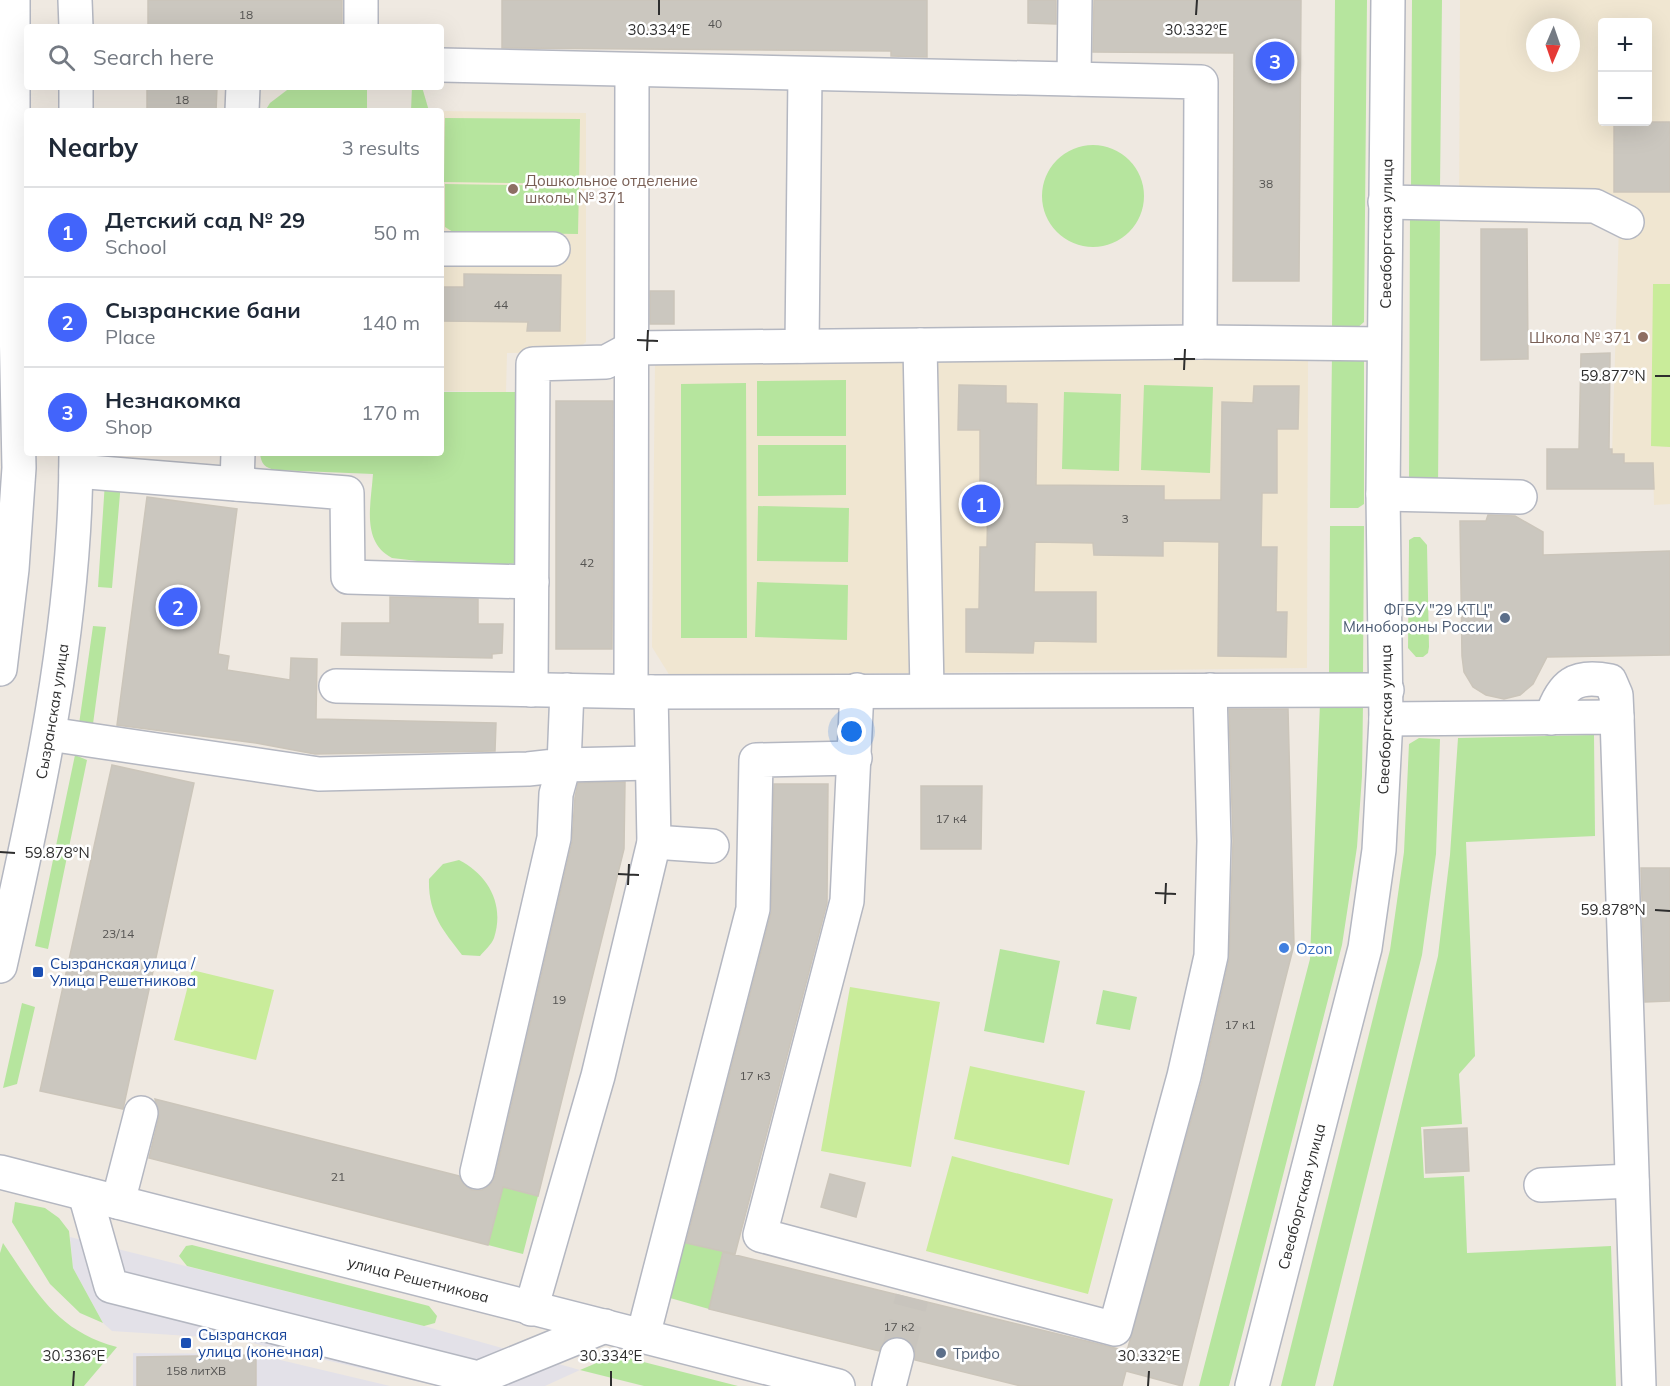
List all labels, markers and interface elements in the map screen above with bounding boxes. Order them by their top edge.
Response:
house number: 18 [239,7,253,22]
house number: 40 [708,16,722,31]
north arrow [1526,18,1580,72]
map controls [1598,18,1652,126]
button: + [1598,18,1652,72]
text: 30.334°E [628,20,691,39]
text: 30.332°E [1165,20,1228,39]
search box [24,24,444,90]
pin: 3 [1256,38,1294,84]
icon: search [45,41,78,74]
text: Search here [93,43,214,71]
button: − [1598,72,1652,126]
house number: 18 [175,92,189,107]
text: Nearby [48,131,138,164]
text: 3 results [342,135,420,160]
street label: Свеаборгская улица [1375,158,1396,309]
place label: Дошкольное отделение школы № 371 [525,171,698,207]
house number: 38 [1259,176,1273,191]
marker: Дошкольное отделение школы № 371 [506,182,520,196]
text: Детский сад № 29 [105,206,305,234]
text: 1 [62,220,74,245]
text: 50 m [373,220,420,245]
text: School [105,234,167,259]
text: Сызранские бани [105,296,301,324]
house number: 44 [494,297,508,312]
text: 2 [62,310,74,335]
text: 140 m [361,310,420,335]
text: Place [105,324,155,349]
place label: Школа № 371 [1529,328,1631,347]
marker: Школа № 371 [1636,330,1650,344]
text: 59.877°N [1580,366,1646,385]
text: Незнакомка [105,386,241,414]
text: 3 [62,400,74,425]
text: 170 m [361,400,420,425]
text: Shop [105,414,153,439]
pin: 1 [962,482,1000,526]
house number: 3 [1121,511,1129,526]
house number: 42 [580,555,594,570]
pin: 2 [158,584,198,630]
place label: ФГБУ "29 КТЦ" Минобороны России [1343,600,1493,636]
marker: ФГБУ "29 КТЦ" Минобороны России [1498,611,1512,625]
street label: Сызранская улица [31,642,72,781]
street label: Свеаборгская улица [1372,644,1396,795]
your location [837,717,866,746]
house number: 17 к4 [935,811,967,826]
text: 59.878°N [24,843,90,862]
text: 59.878°N [1580,900,1646,919]
house number: 23/14 [102,926,134,941]
place label: Ozon [1296,939,1333,958]
marker: Ozon [1277,941,1291,955]
place label: Сызранская улица / Улица Решетникова [49,954,196,990]
marker: Сызранская улица / Улица Решетникова [31,965,45,979]
house number: 19 [552,992,566,1007]
house number: 17 к1 [1224,1017,1256,1032]
house number: 17 к3 [739,1068,771,1083]
street label: Свеаборгская улица [1273,1121,1329,1271]
house number: 21 [331,1169,345,1184]
street label: улица Решетникова [346,1252,491,1306]
house number: 17 к2 [883,1319,915,1334]
place label: Сызранская улица (конечная) [198,1325,324,1361]
marker: Сызранская улица (конечная) [179,1336,193,1350]
place label: Трифо [953,1344,1000,1363]
text: 30.336°E [43,1346,106,1365]
text: 30.334°E [580,1346,643,1365]
marker: Трифо [934,1346,948,1360]
text: 30.332°E [1118,1346,1181,1365]
house number: 158 литХВ [166,1363,226,1378]

